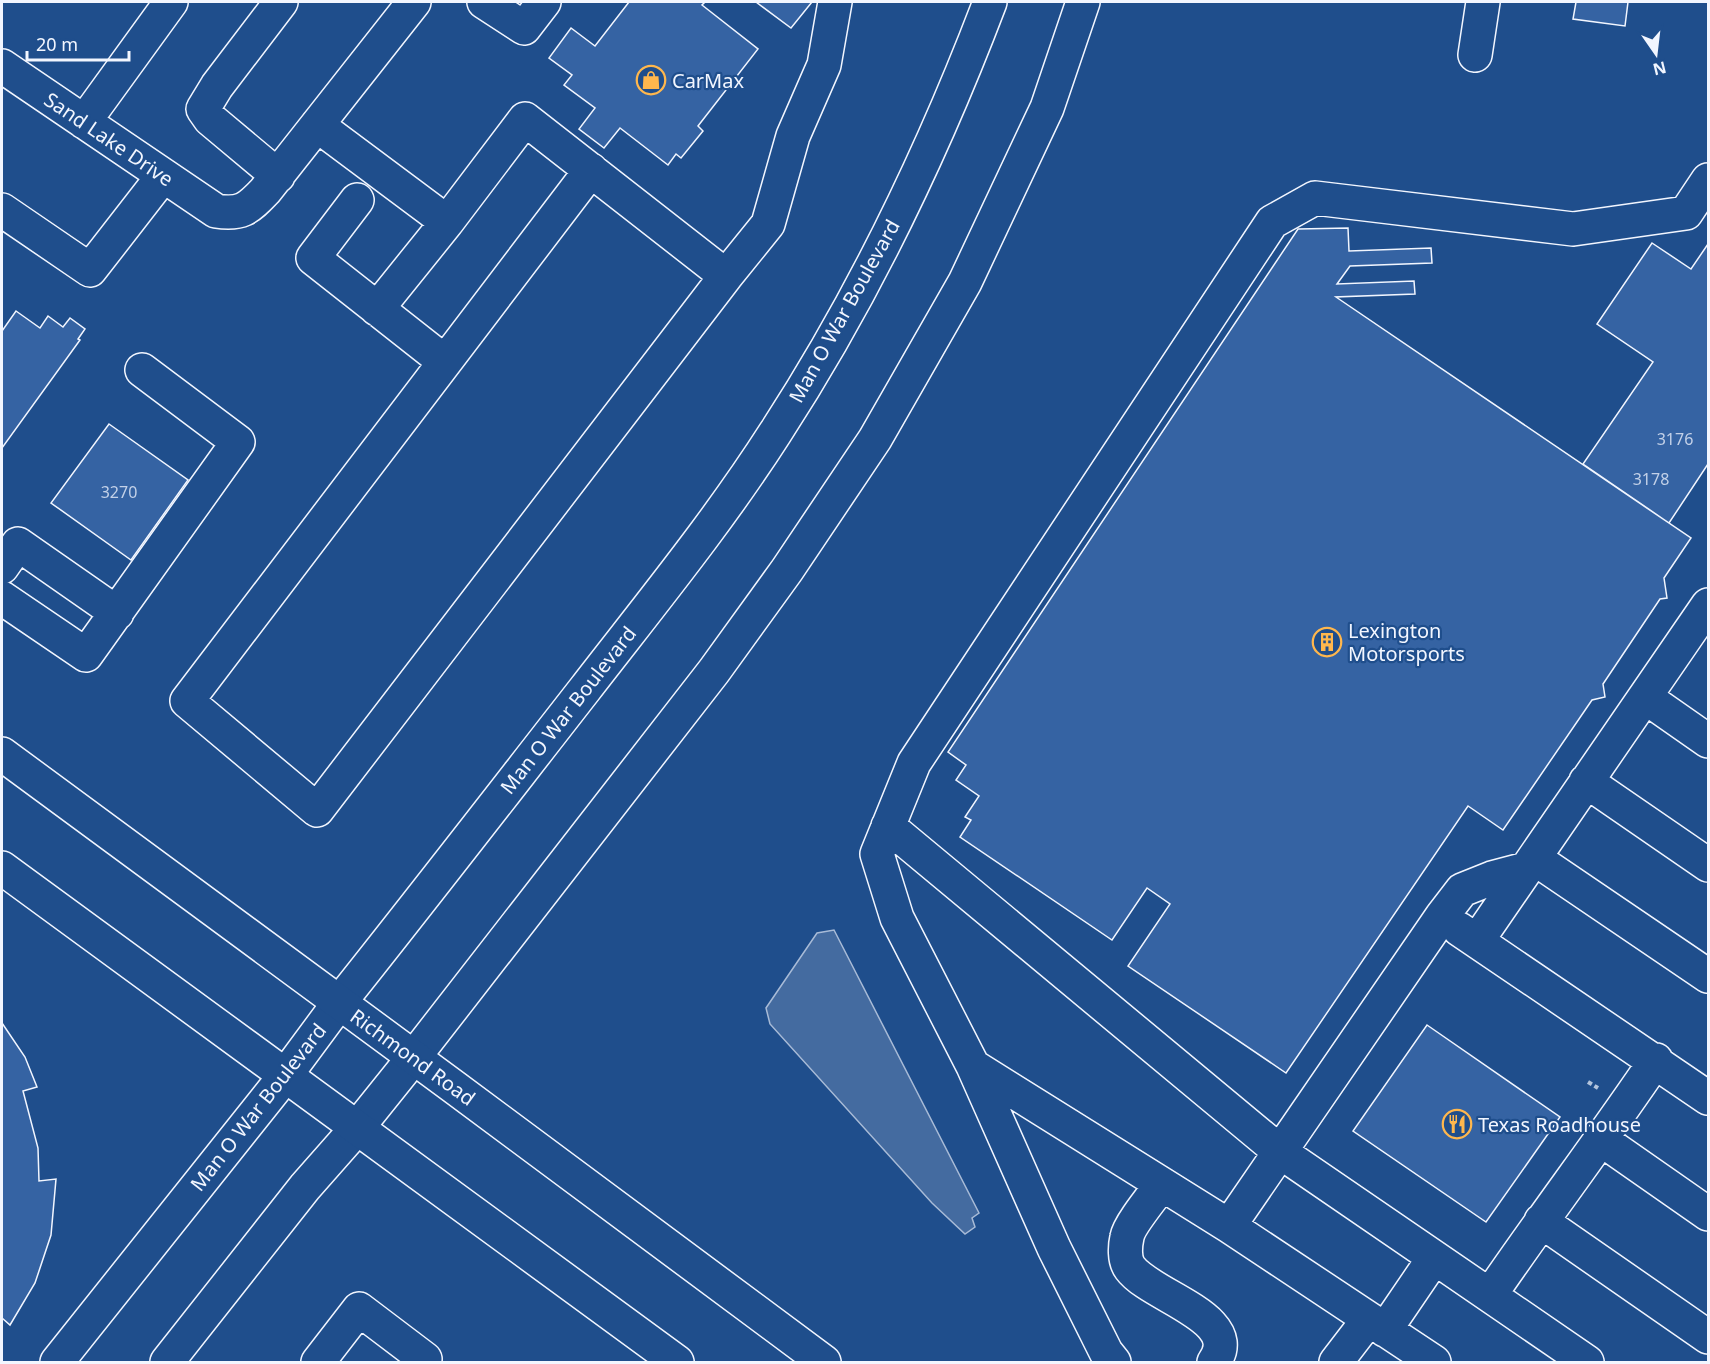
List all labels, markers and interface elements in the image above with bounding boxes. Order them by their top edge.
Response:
scale bar [27,24,129,62]
north arrow [1626,24,1686,84]
text: 20 m [36,32,78,56]
text: N [1651,56,1669,81]
shop icon: CarMax [635,64,667,96]
place label: CarMax [672,67,744,94]
street label: Sand Lake Drive [39,86,179,192]
street label: Man O War Boulevard [782,215,906,407]
house number: 3176 [1657,428,1693,450]
house number: 3178 [1633,468,1669,490]
house number: 3270 [101,481,137,503]
place label: Lexington Motorsports [1348,617,1465,667]
street label: Man O War Boulevard [494,621,642,799]
building icon: Lexington Motorsports [1311,626,1343,658]
street label: Richmond Road [345,1002,481,1112]
street label: Man O War Boulevard [184,1018,332,1196]
restaurant icon: Texas Roadhouse [1441,1108,1473,1140]
place label: Texas Roadhouse [1478,1111,1641,1138]

